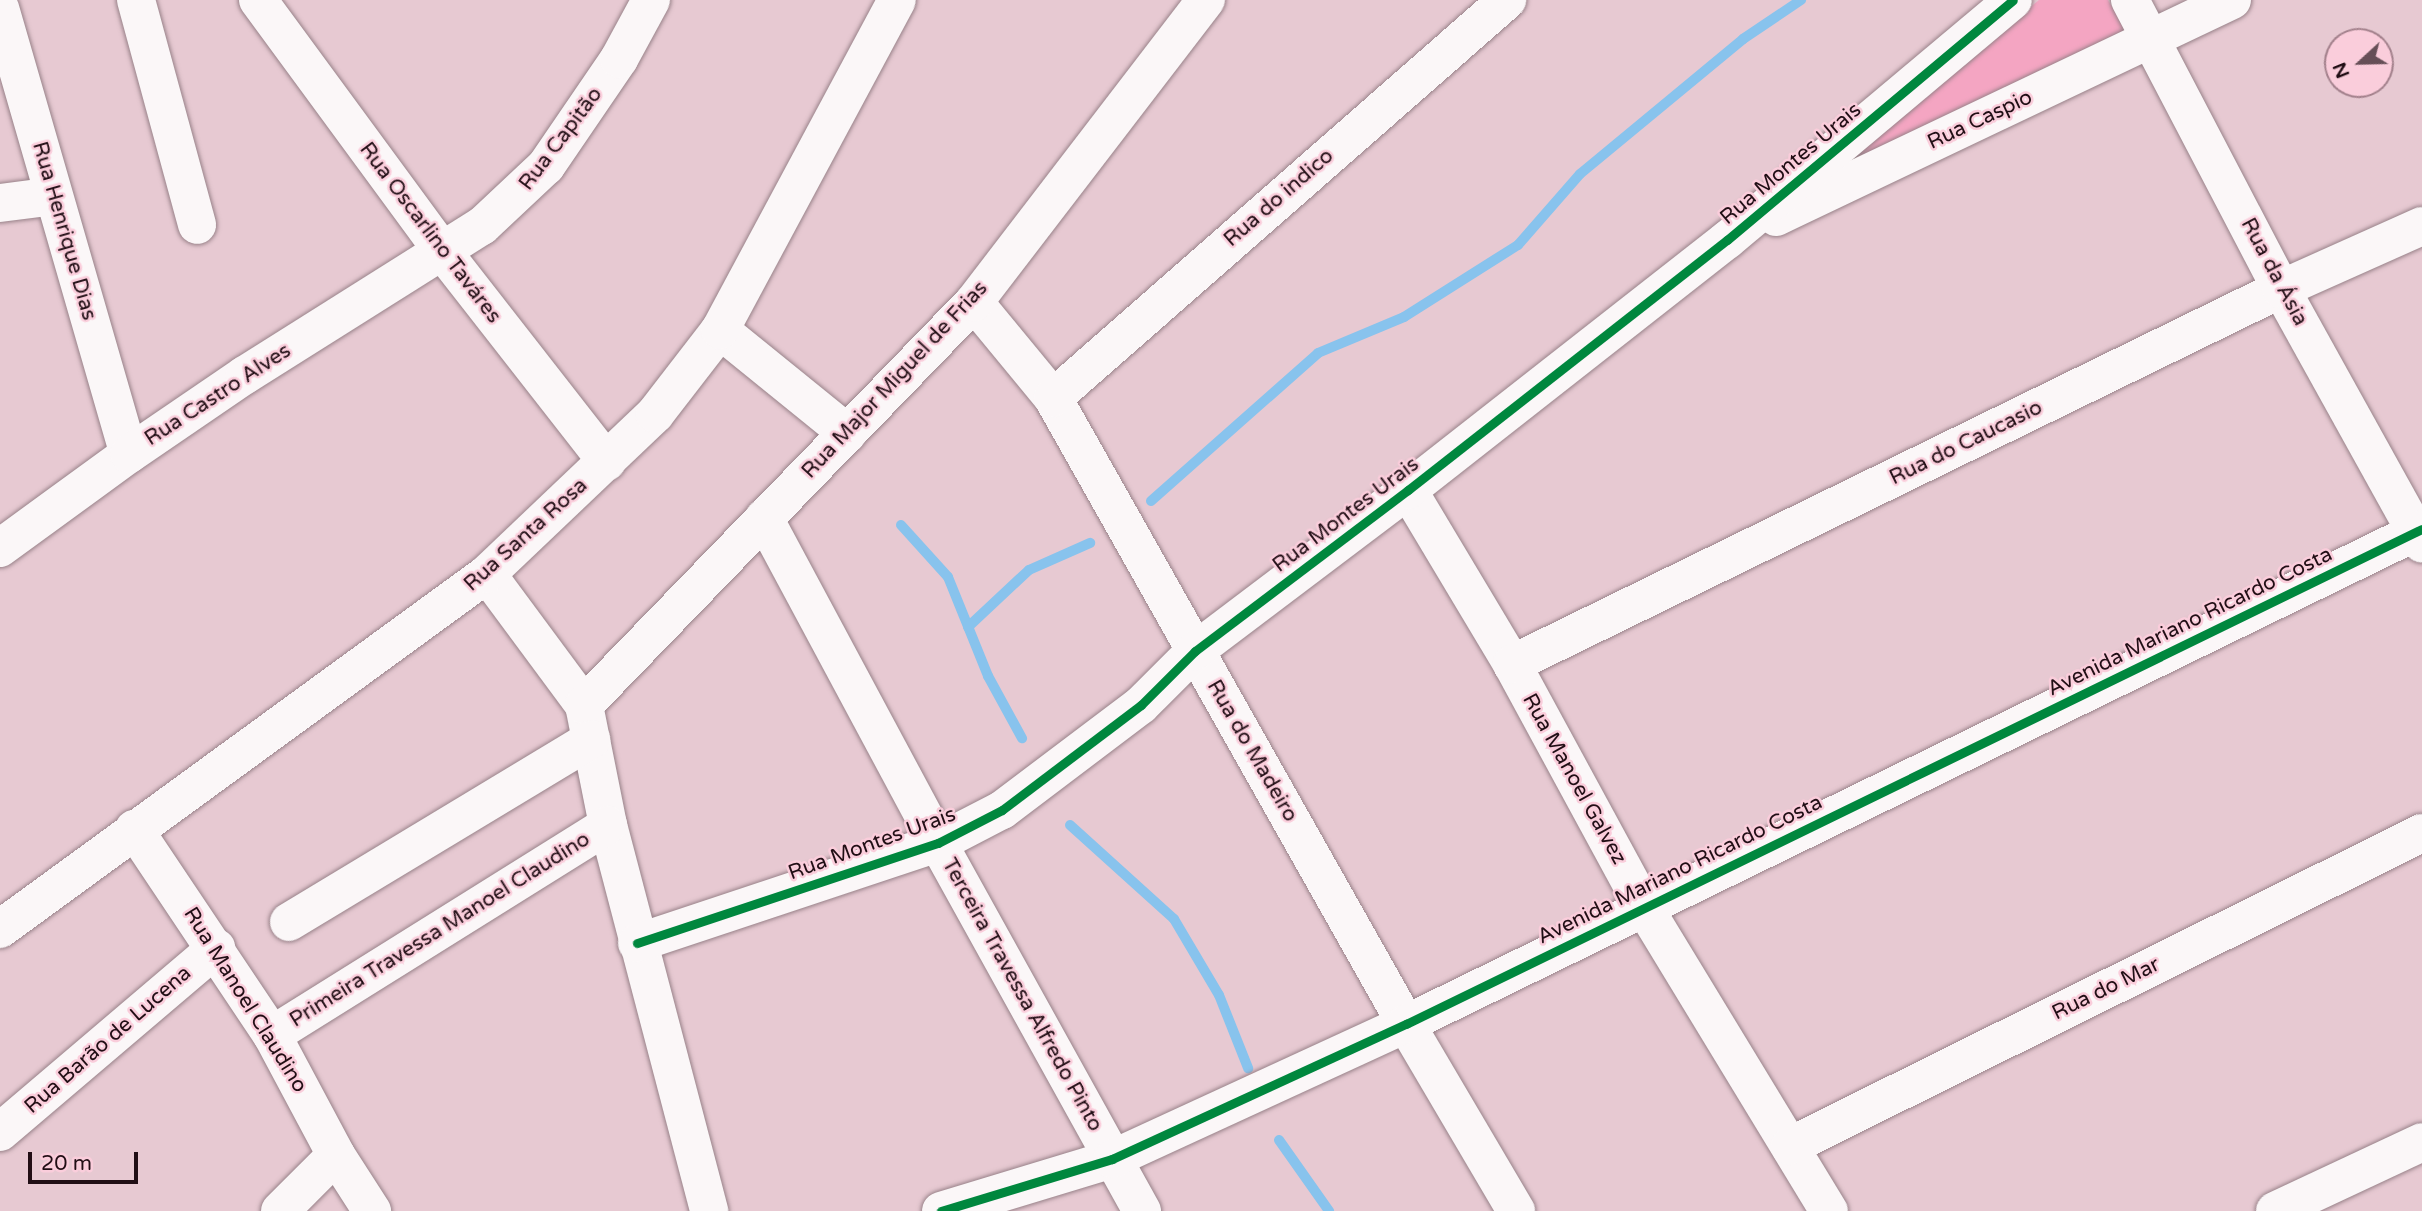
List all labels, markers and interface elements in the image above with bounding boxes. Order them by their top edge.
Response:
north arrow [2324,28,2394,98]
text: N [2328,59,2354,81]
street label: Rua Capitão [514,83,608,195]
street label: Rua Caspio [1924,85,2036,155]
street label: Rua Montes Urais [1715,98,1867,230]
street label: Rua Oscarlino Taváres [354,138,506,328]
street label: Rua Henrique Dias [26,139,102,323]
street label: Rua do indico [1219,144,1339,252]
street label: Rua da Ásia [2235,214,2313,330]
street label: Rua Major Miguel de Frias [797,276,993,484]
street label: Rua Castro Alves [140,338,296,452]
street label: Rua do Caucasio [1886,395,2046,491]
street label: Rua Montes Urais [1268,452,1424,578]
street label: Rua Santa Rosa [459,473,593,597]
street label: Avenida Mariano Ricardo Costa [2043,542,2337,702]
street label: Rua do Madeiro [1201,676,1303,826]
street label: Rua Manoel Galvez [1517,689,1631,869]
street label: Avenida Mariano Ricardo Costa [1533,790,1827,950]
street label: Rua Montes Urais [785,802,959,886]
street label: Primeira Travessa Manoel Claudino [285,827,595,1033]
street label: Terceira Travessa Alfredo Pinto [936,854,1108,1136]
street label: Rua Manoel Claudino [178,903,312,1097]
street label: Rua do Mar [2048,952,2164,1026]
street label: Rua Barão de Lucena [20,961,196,1119]
scale bar [32,1138,142,1182]
text: 20 m [41,1151,92,1176]

